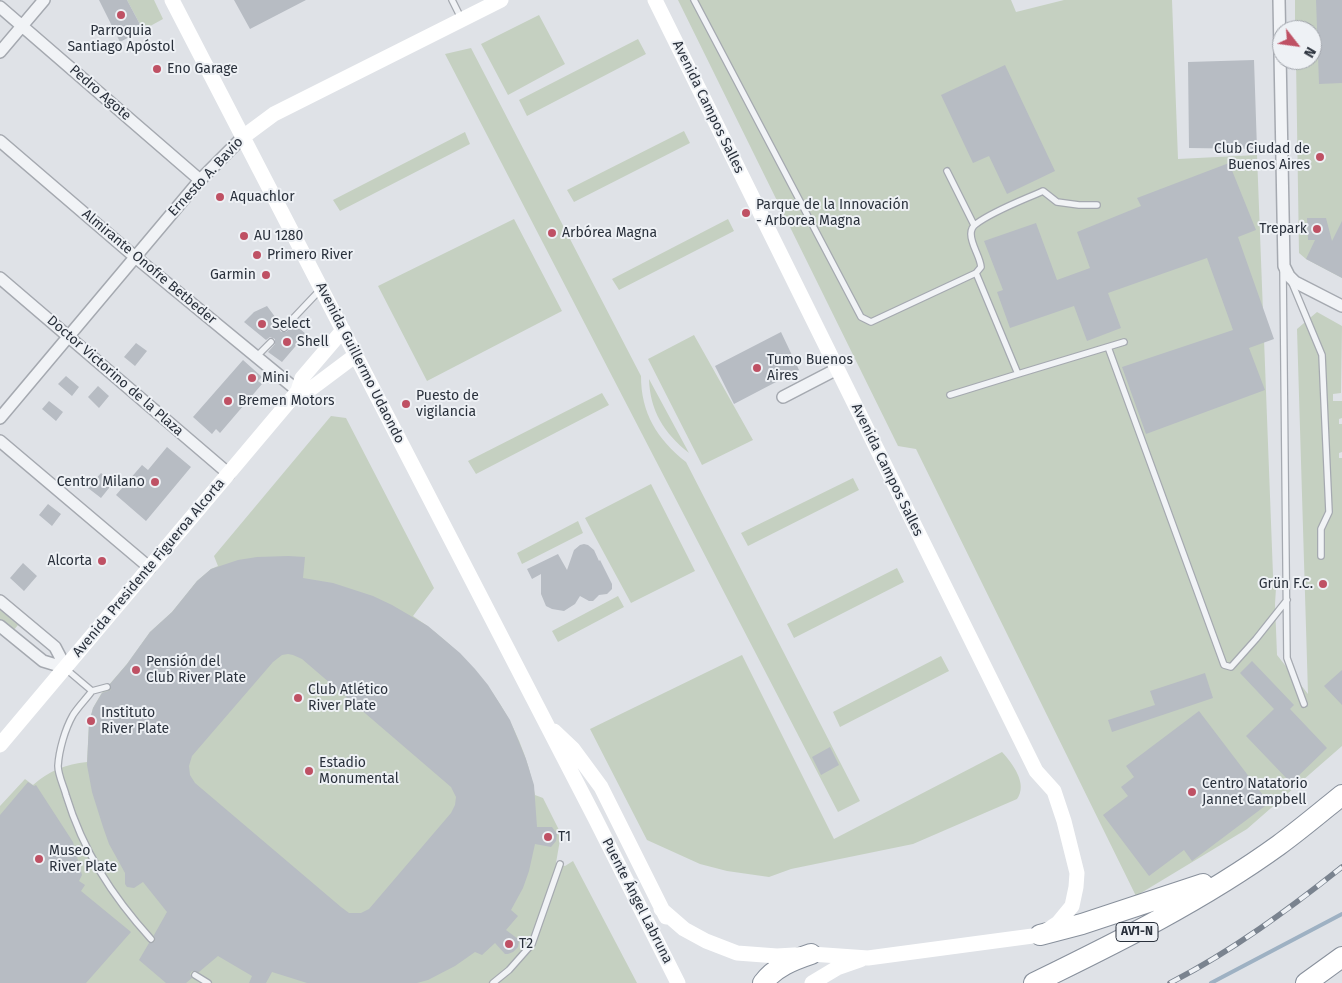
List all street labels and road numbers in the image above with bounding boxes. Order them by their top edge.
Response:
street label: Avenida Campos Salles [668,38,748,176]
street label: Pedro Agote [66,62,134,124]
street label: Ernesto A. Bavio [165,134,247,220]
street label: Almirante Onofre Betbeder [78,206,220,328]
street label: Avenida Guillermo Udaondo [312,280,408,446]
street label: Doctor Victorino de la Plaza [43,312,187,440]
street label: Avenida Campos Salles [847,401,927,539]
street label: Avenida Presidente Figueroa Alcorta [69,475,229,661]
street label: Puente Ángel Labruna [598,835,676,967]
road number: AV1-N [1116,922,1158,942]

